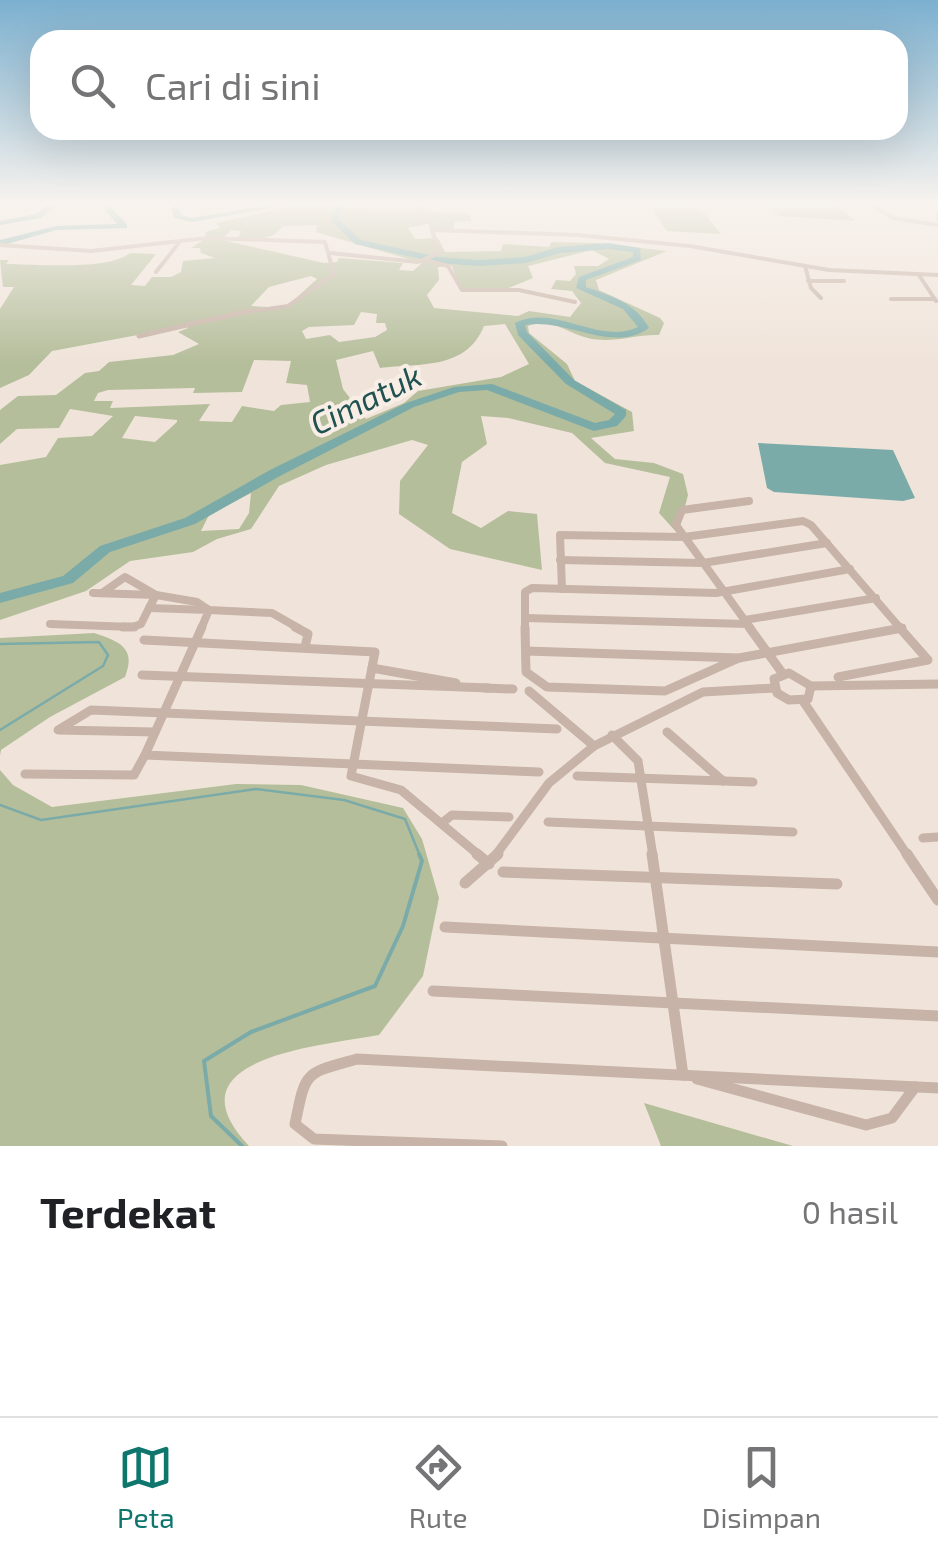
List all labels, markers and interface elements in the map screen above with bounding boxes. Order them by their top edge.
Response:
search box [30,30,908,140]
icon: search [65,58,120,113]
text: Cari di sini [145,62,321,108]
water label: Cimatuk [303,355,427,441]
text: Terdekat [40,1186,216,1236]
text: 0 hasil [802,1192,898,1230]
tab: Peta [117,1440,175,1534]
tab: Rute [409,1440,468,1534]
tab: Disimpan [702,1440,821,1534]

